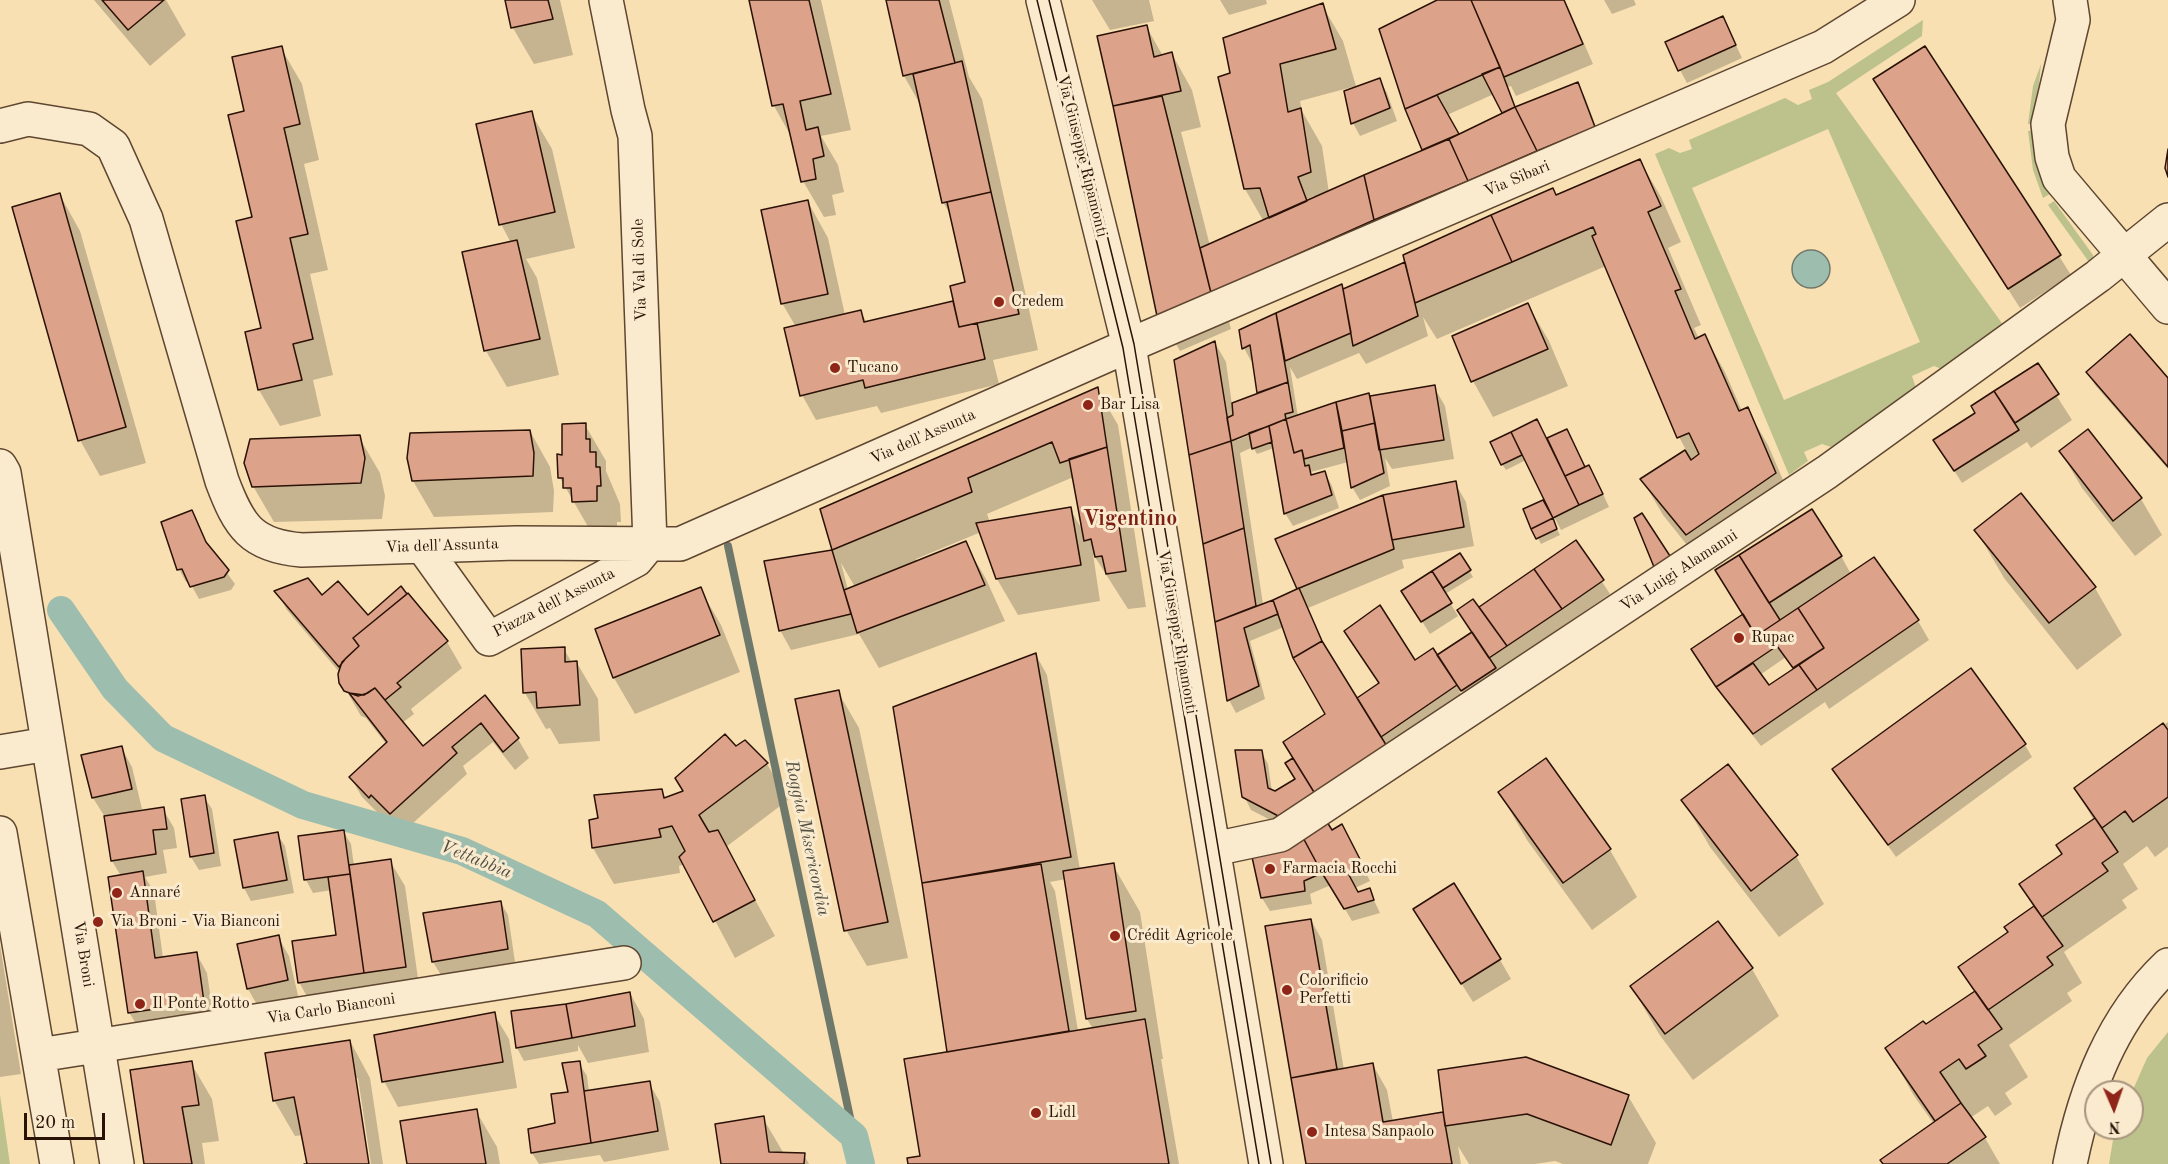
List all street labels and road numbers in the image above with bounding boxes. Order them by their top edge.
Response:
street label: Via Giuseppe Ripamonti [1053,73,1111,239]
street label: Via Sibari [1481,157,1553,201]
street label: Via Val di Sole [629,218,651,322]
street label: Via dell'Assunta [867,405,979,469]
street label: Via Luigi Alamanni [1617,526,1741,616]
street label: Via dell'Assunta [385,534,499,558]
street label: Via Giuseppe Ripamonti [1153,548,1201,716]
street label: Piazza dell'Assunta [490,564,618,642]
street label: Via Broni [68,919,98,989]
street label: Via Carlo Bianconi [265,989,397,1029]

